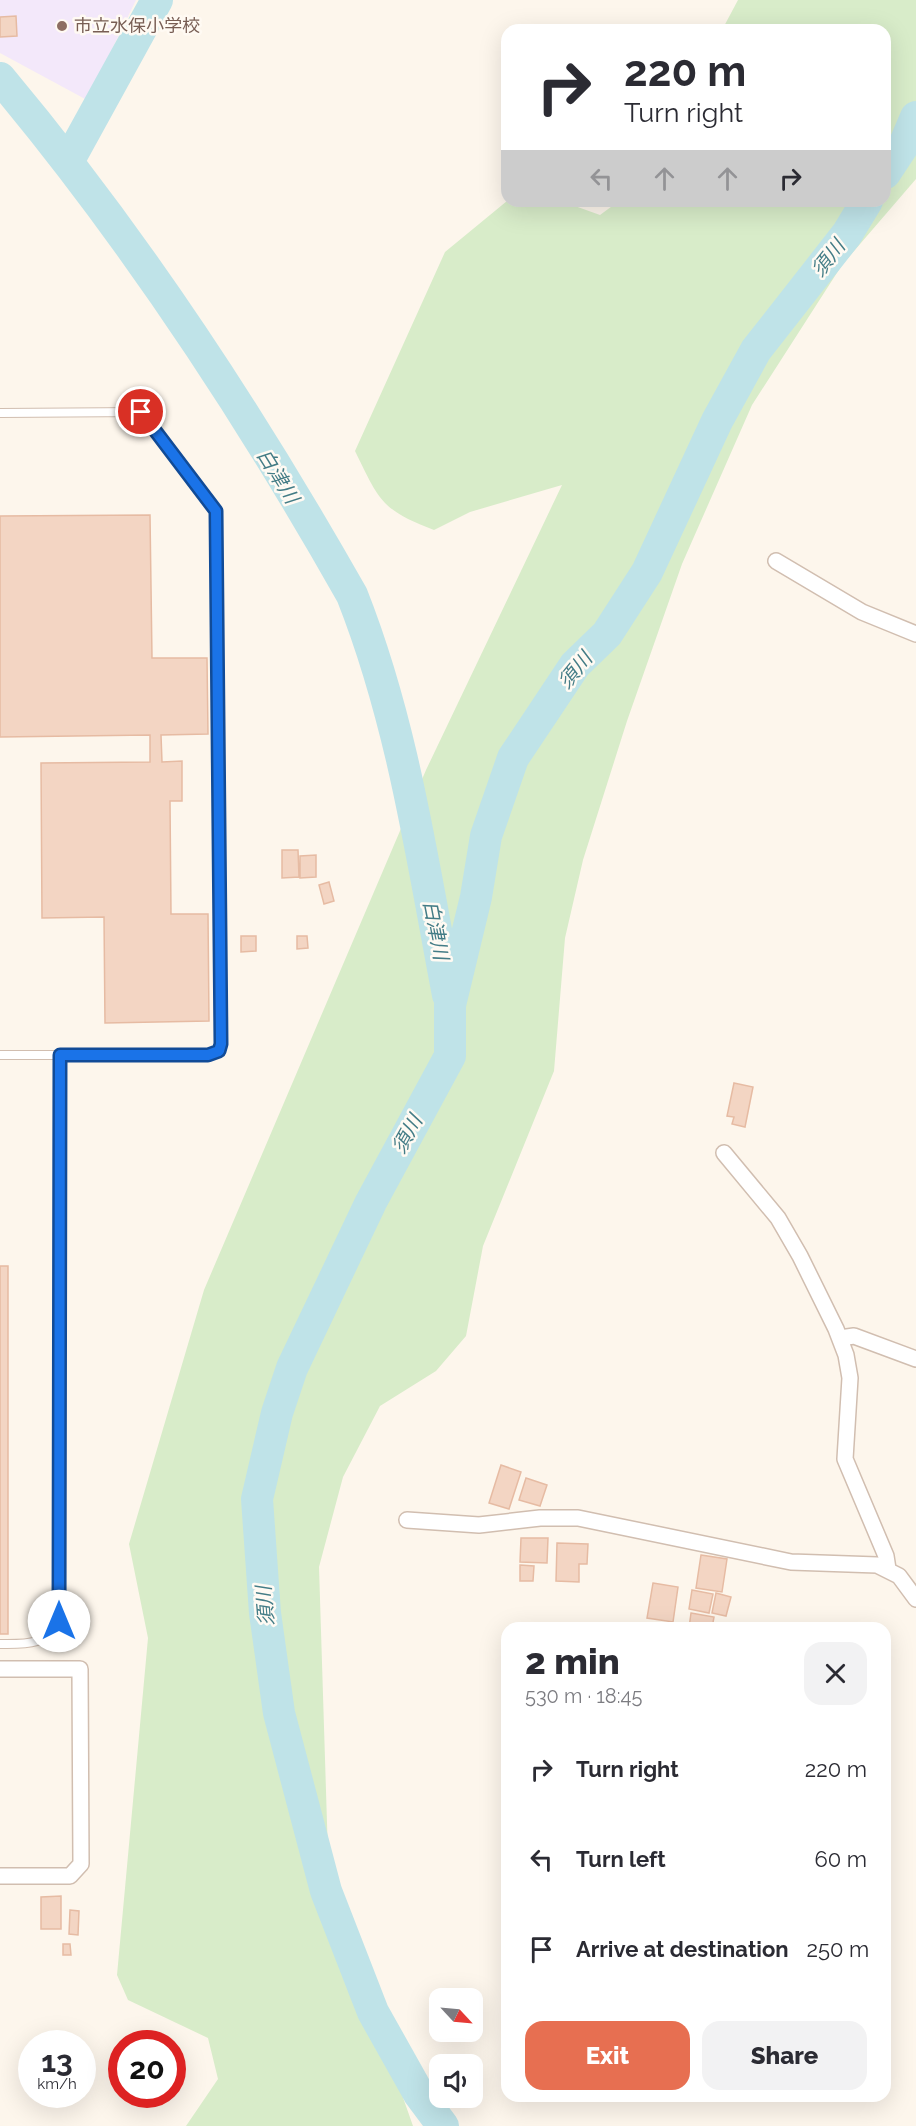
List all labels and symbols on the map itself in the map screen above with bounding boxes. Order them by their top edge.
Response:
place label: 市立水保小学校 [74,15,200,36]
marker: 市立水保小学校 [55,19,69,33]
water label: 須川 [806,233,851,281]
pin [115,386,166,437]
water label: 白津川 [252,444,305,509]
water label: 須川 [553,645,598,693]
water label: 白津川 [418,898,454,964]
water label: 須川 [387,1109,428,1157]
water label: 須川 [251,1583,279,1627]
position arrow [27,1589,91,1653]
north arrow [429,1988,483,2042]
speed limit sign: 20 [108,2030,186,2108]

